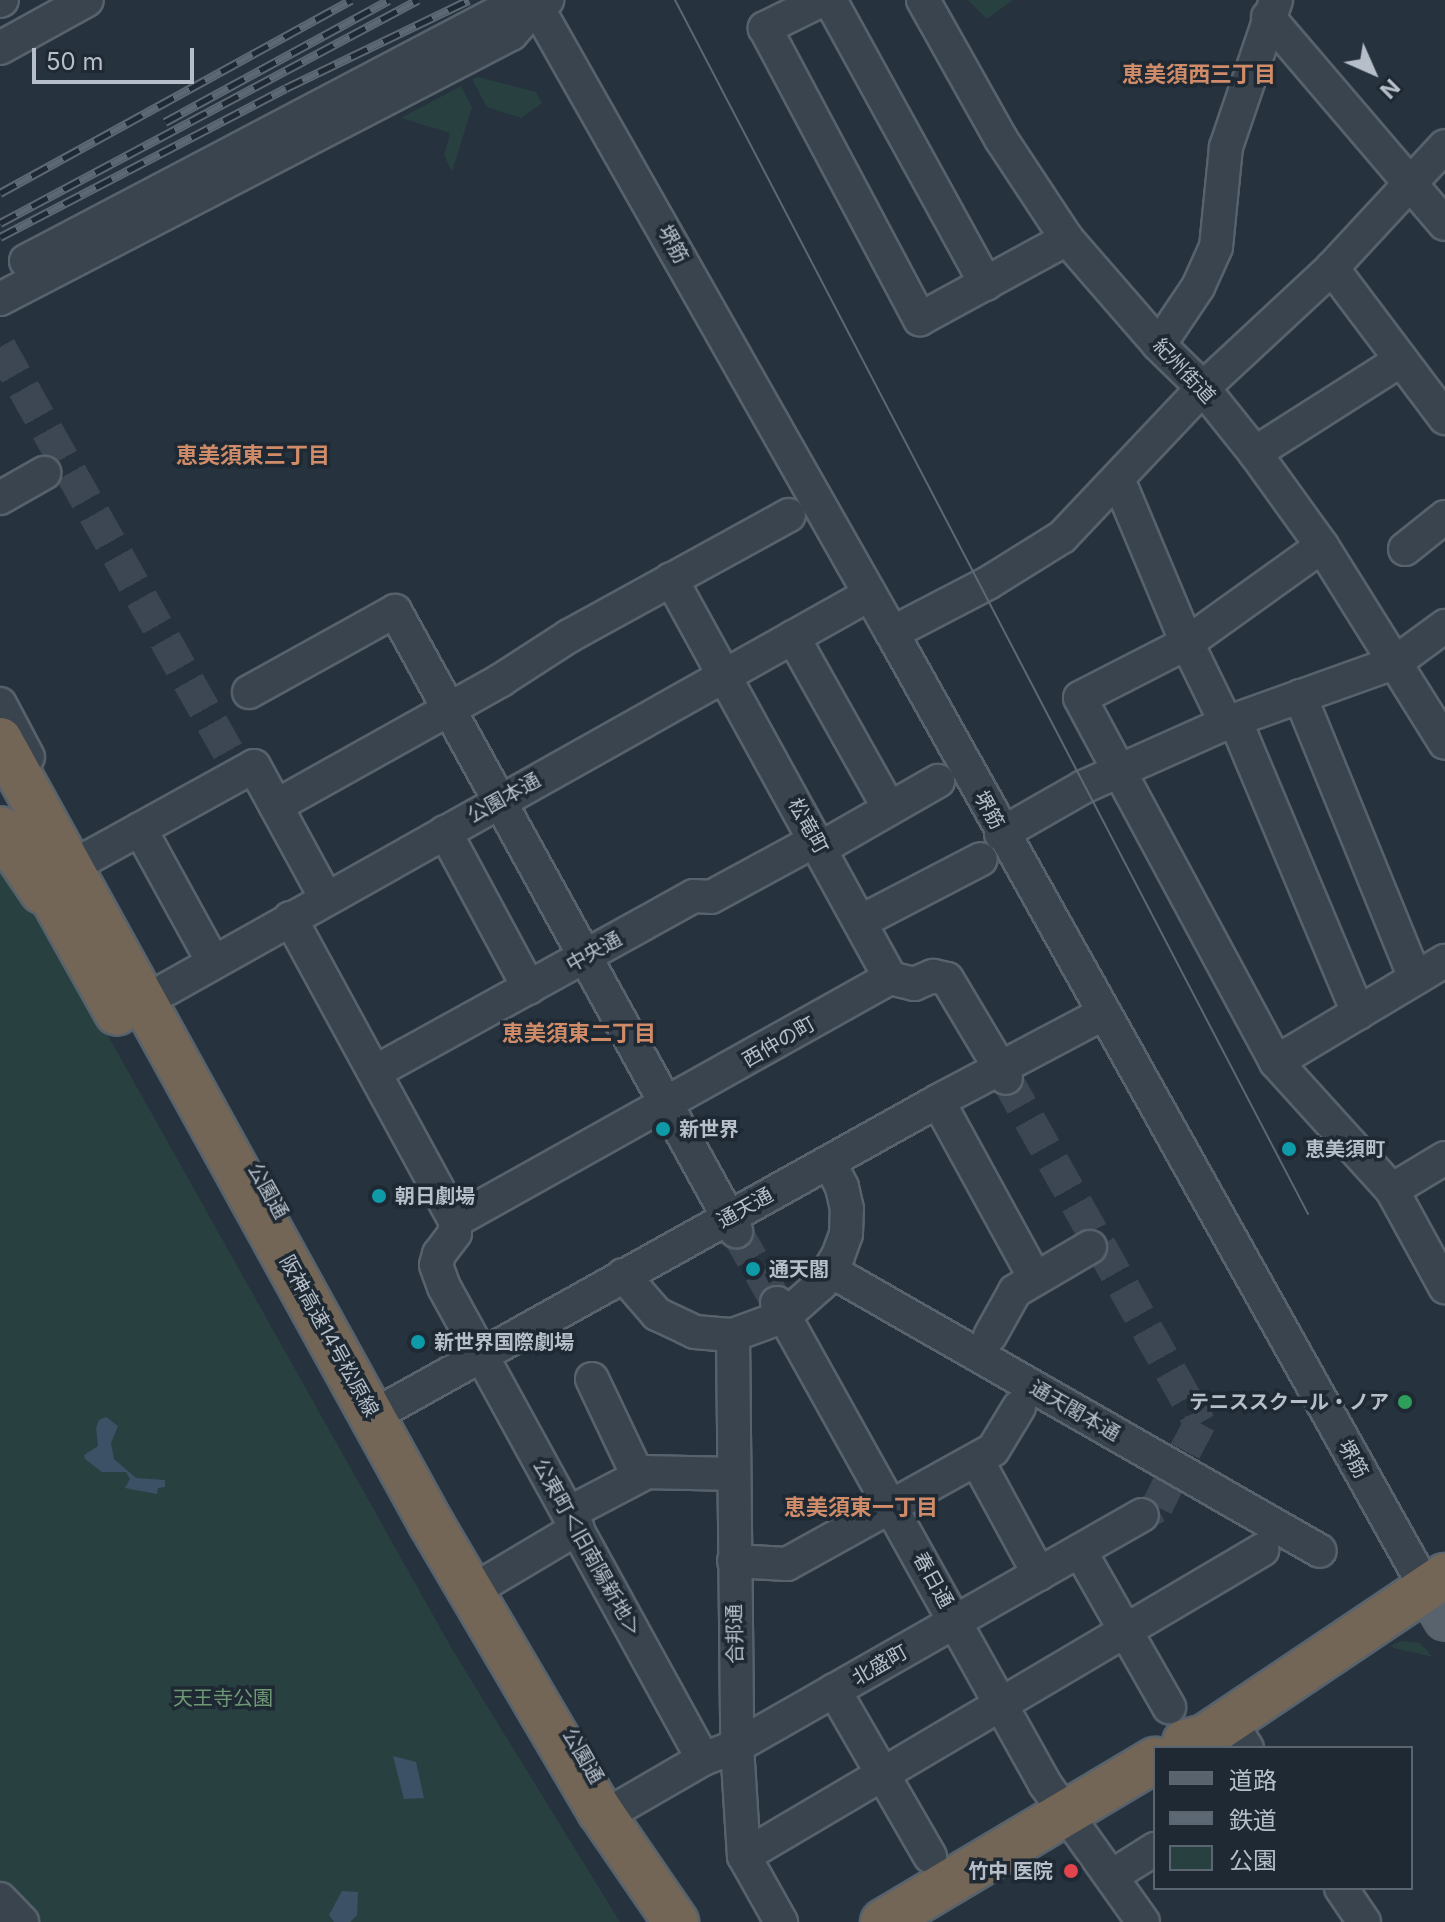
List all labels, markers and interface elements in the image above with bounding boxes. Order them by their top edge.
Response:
scale bar [36,32,198,82]
north arrow [1333,32,1413,112]
text: 50 m [46,47,104,76]
district label: 恵美須西三丁目 [1122,62,1276,88]
text: N [1375,74,1405,104]
street label: 堺筋 [653,221,693,267]
street label: 紀州街道 [1148,334,1220,408]
district label: 恵美須東三丁目 [176,443,330,469]
street label: 公園本通 [463,768,545,828]
street label: 堺筋 [969,787,1009,833]
street label: 松竜町 [783,794,833,858]
street label: 中央通 [562,927,626,977]
street label: 西仲の町 [738,1012,820,1072]
district label: 恵美須東二丁目 [502,1021,656,1047]
place label: 新世界 [679,1117,739,1141]
marker: 新世界 [654,1120,672,1138]
place label: 恵美須町 [1305,1137,1385,1161]
marker: 恵美須町 [1280,1140,1298,1158]
street label: 公園通 [243,1159,293,1223]
street label: 通天通 [713,1183,777,1233]
place label: 朝日劇場 [395,1184,475,1208]
marker: 朝日劇場 [370,1187,388,1205]
street label: 阪神高速14号松原線 [275,1251,383,1421]
place label: 通天閣 [769,1257,829,1281]
marker: 通天閣 [744,1260,762,1278]
place label: 新世界国際劇場 [434,1330,574,1354]
marker: 新世界国際劇場 [409,1333,427,1351]
street label: 通天閣本通 [1026,1376,1124,1446]
place label: テニススクール・ノア [1189,1390,1389,1414]
marker: テニススクール・ノア [1396,1393,1414,1411]
street label: 堺筋 [1333,1436,1373,1482]
street label: 公東町＜旧南陽新地＞ [528,1455,646,1641]
district label: 恵美須東一丁目 [784,1495,938,1521]
street label: 春日通 [908,1548,958,1612]
street label: 合邦通 [722,1604,748,1664]
street label: 北盛町 [848,1640,912,1690]
park label: 天王寺公園 [173,1686,273,1710]
street label: 公園通 [558,1724,608,1788]
legend [1153,1746,1413,1890]
text: 道路 [1229,1766,1277,1795]
text: 鉄道 [1229,1806,1277,1835]
text: 公園 [1229,1846,1277,1875]
place label: 竹中 医院 [968,1859,1053,1883]
marker: 竹中 医院 [1060,1860,1082,1882]

